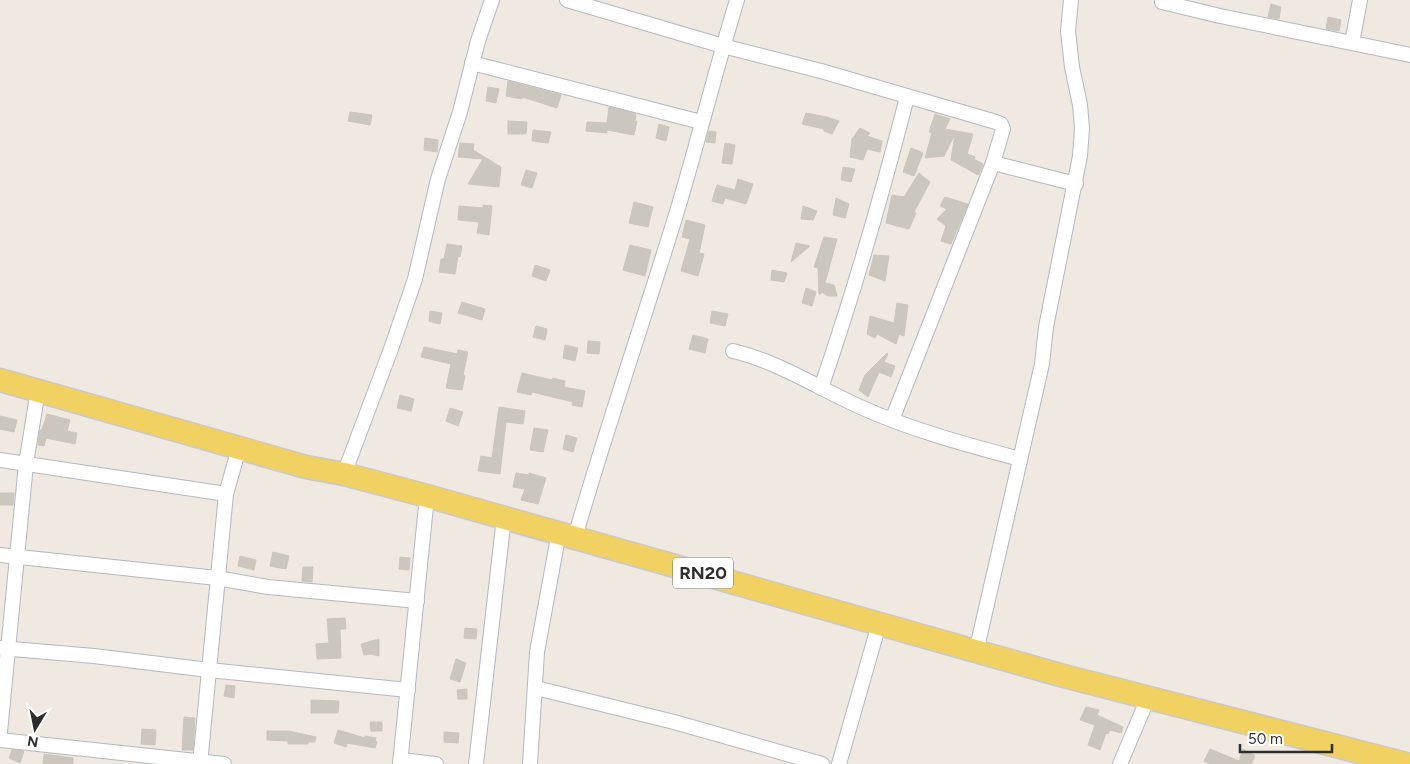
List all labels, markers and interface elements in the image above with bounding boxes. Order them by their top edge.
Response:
road number: RN20 [673,558,733,588]
north arrow [10,704,60,754]
scale bar [1240,722,1332,754]
text: 50 m [1248,730,1283,748]
text: N [26,732,40,751]

